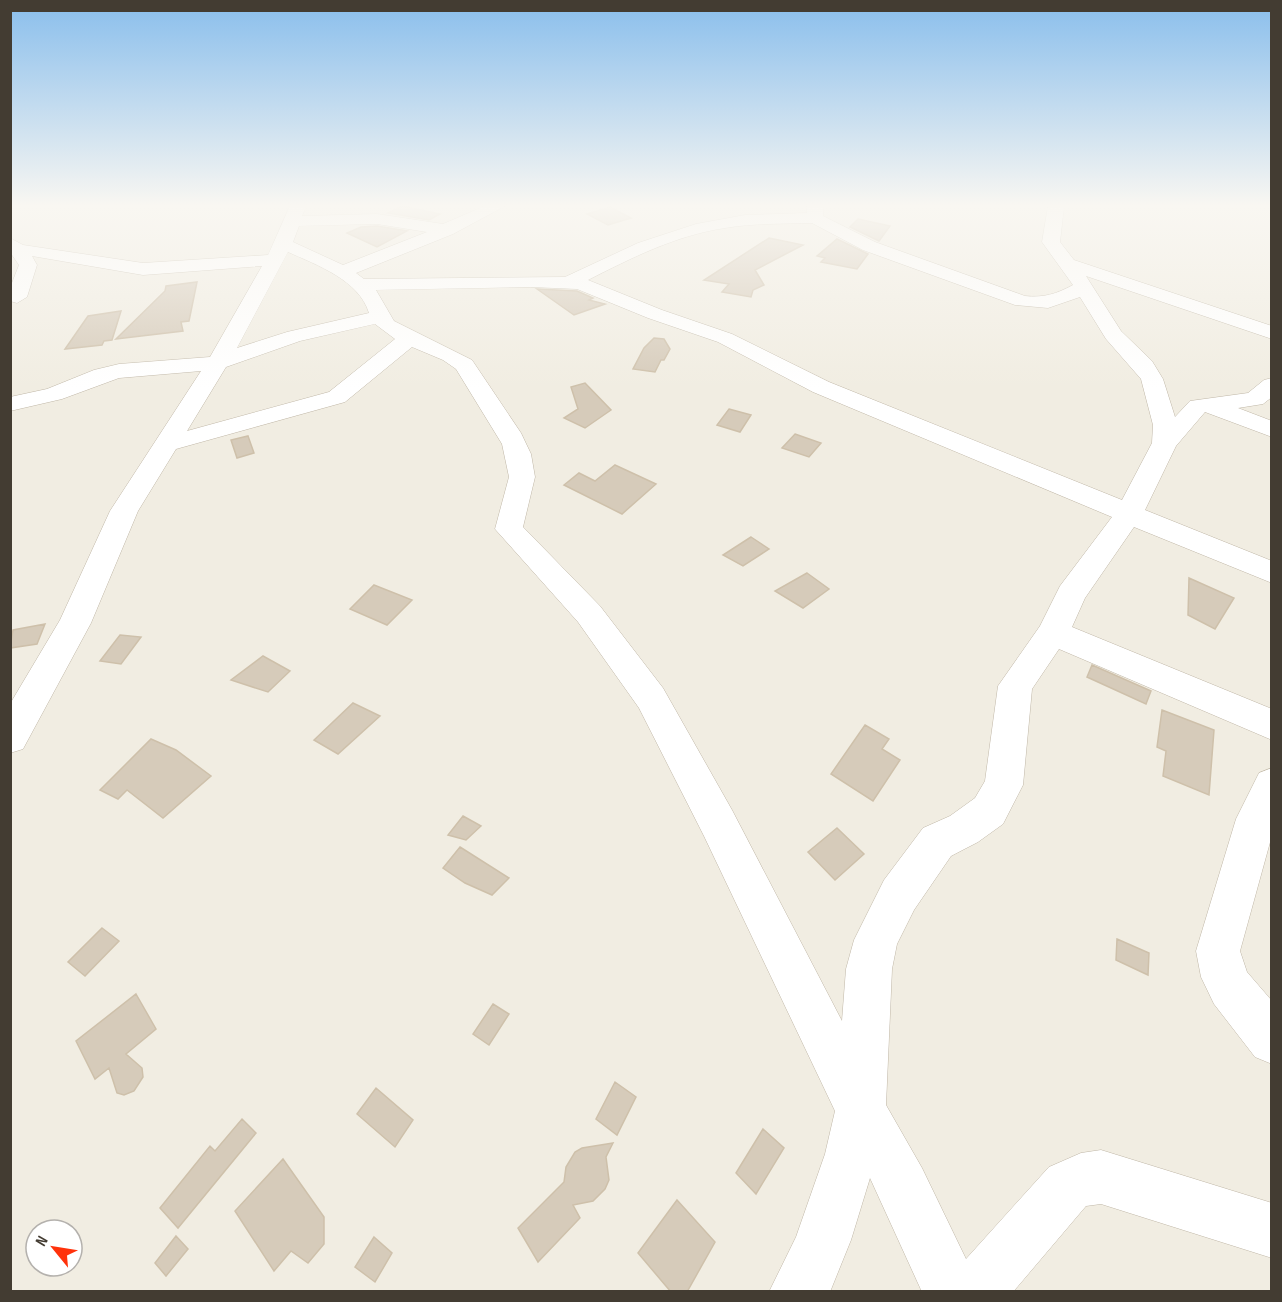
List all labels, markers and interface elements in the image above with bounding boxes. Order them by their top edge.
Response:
north arrow [24,1218,84,1278]
text: N [32,1233,53,1250]

